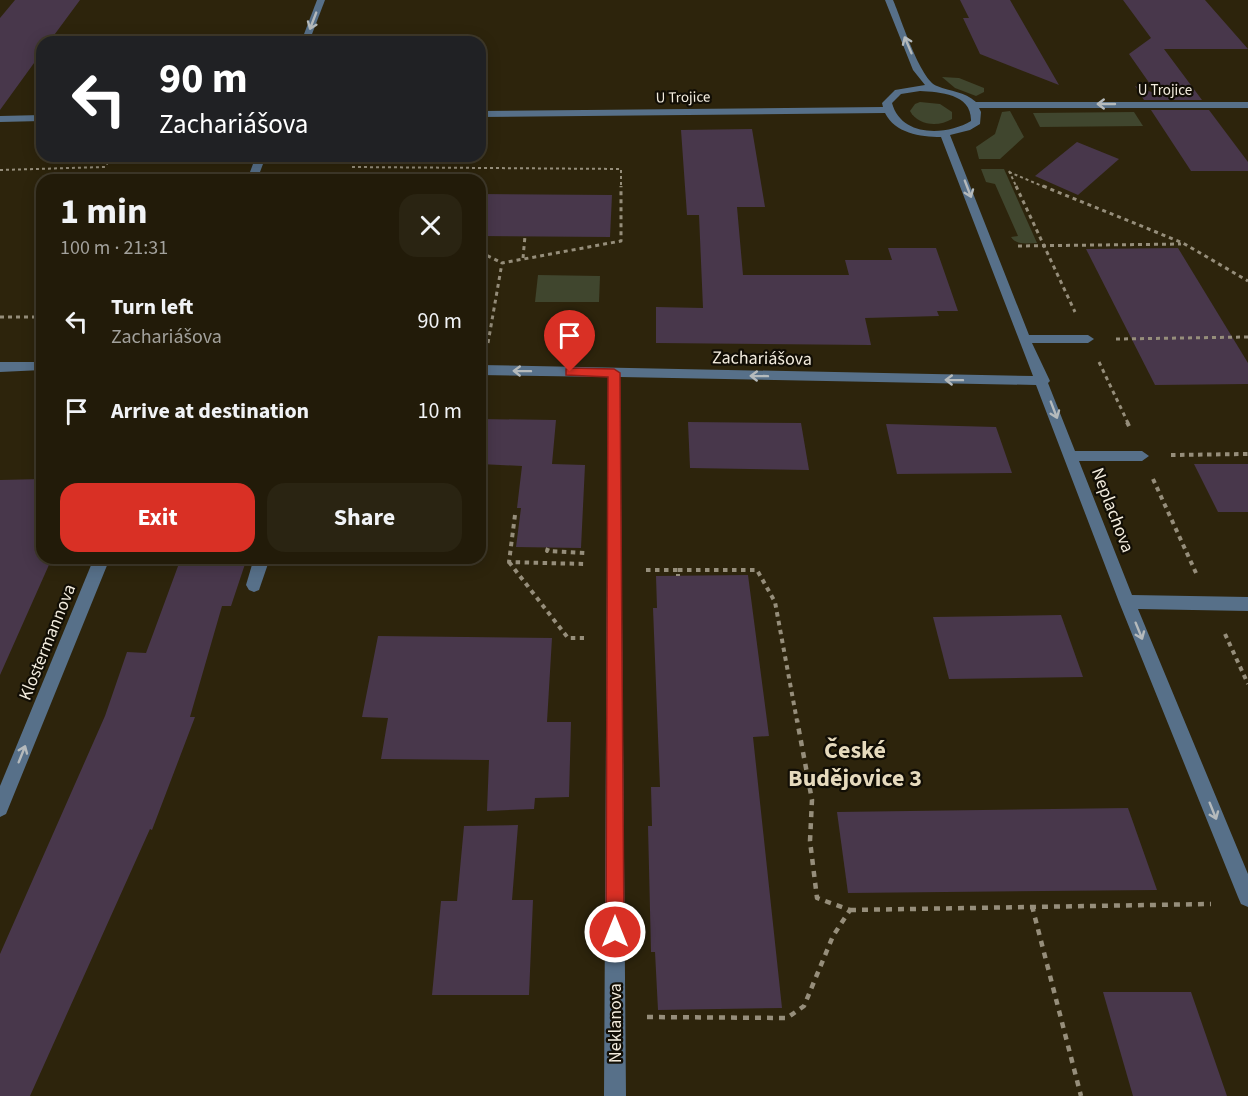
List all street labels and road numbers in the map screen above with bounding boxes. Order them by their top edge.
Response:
street label: U Trojice [1138,80,1192,101]
street label: U Trojice [656,87,710,108]
street label: Zachariášova [712,345,812,372]
street label: Neplachova [1085,464,1140,556]
street label: Klostermannova [13,580,82,704]
street label: Neklanova [603,983,628,1063]

